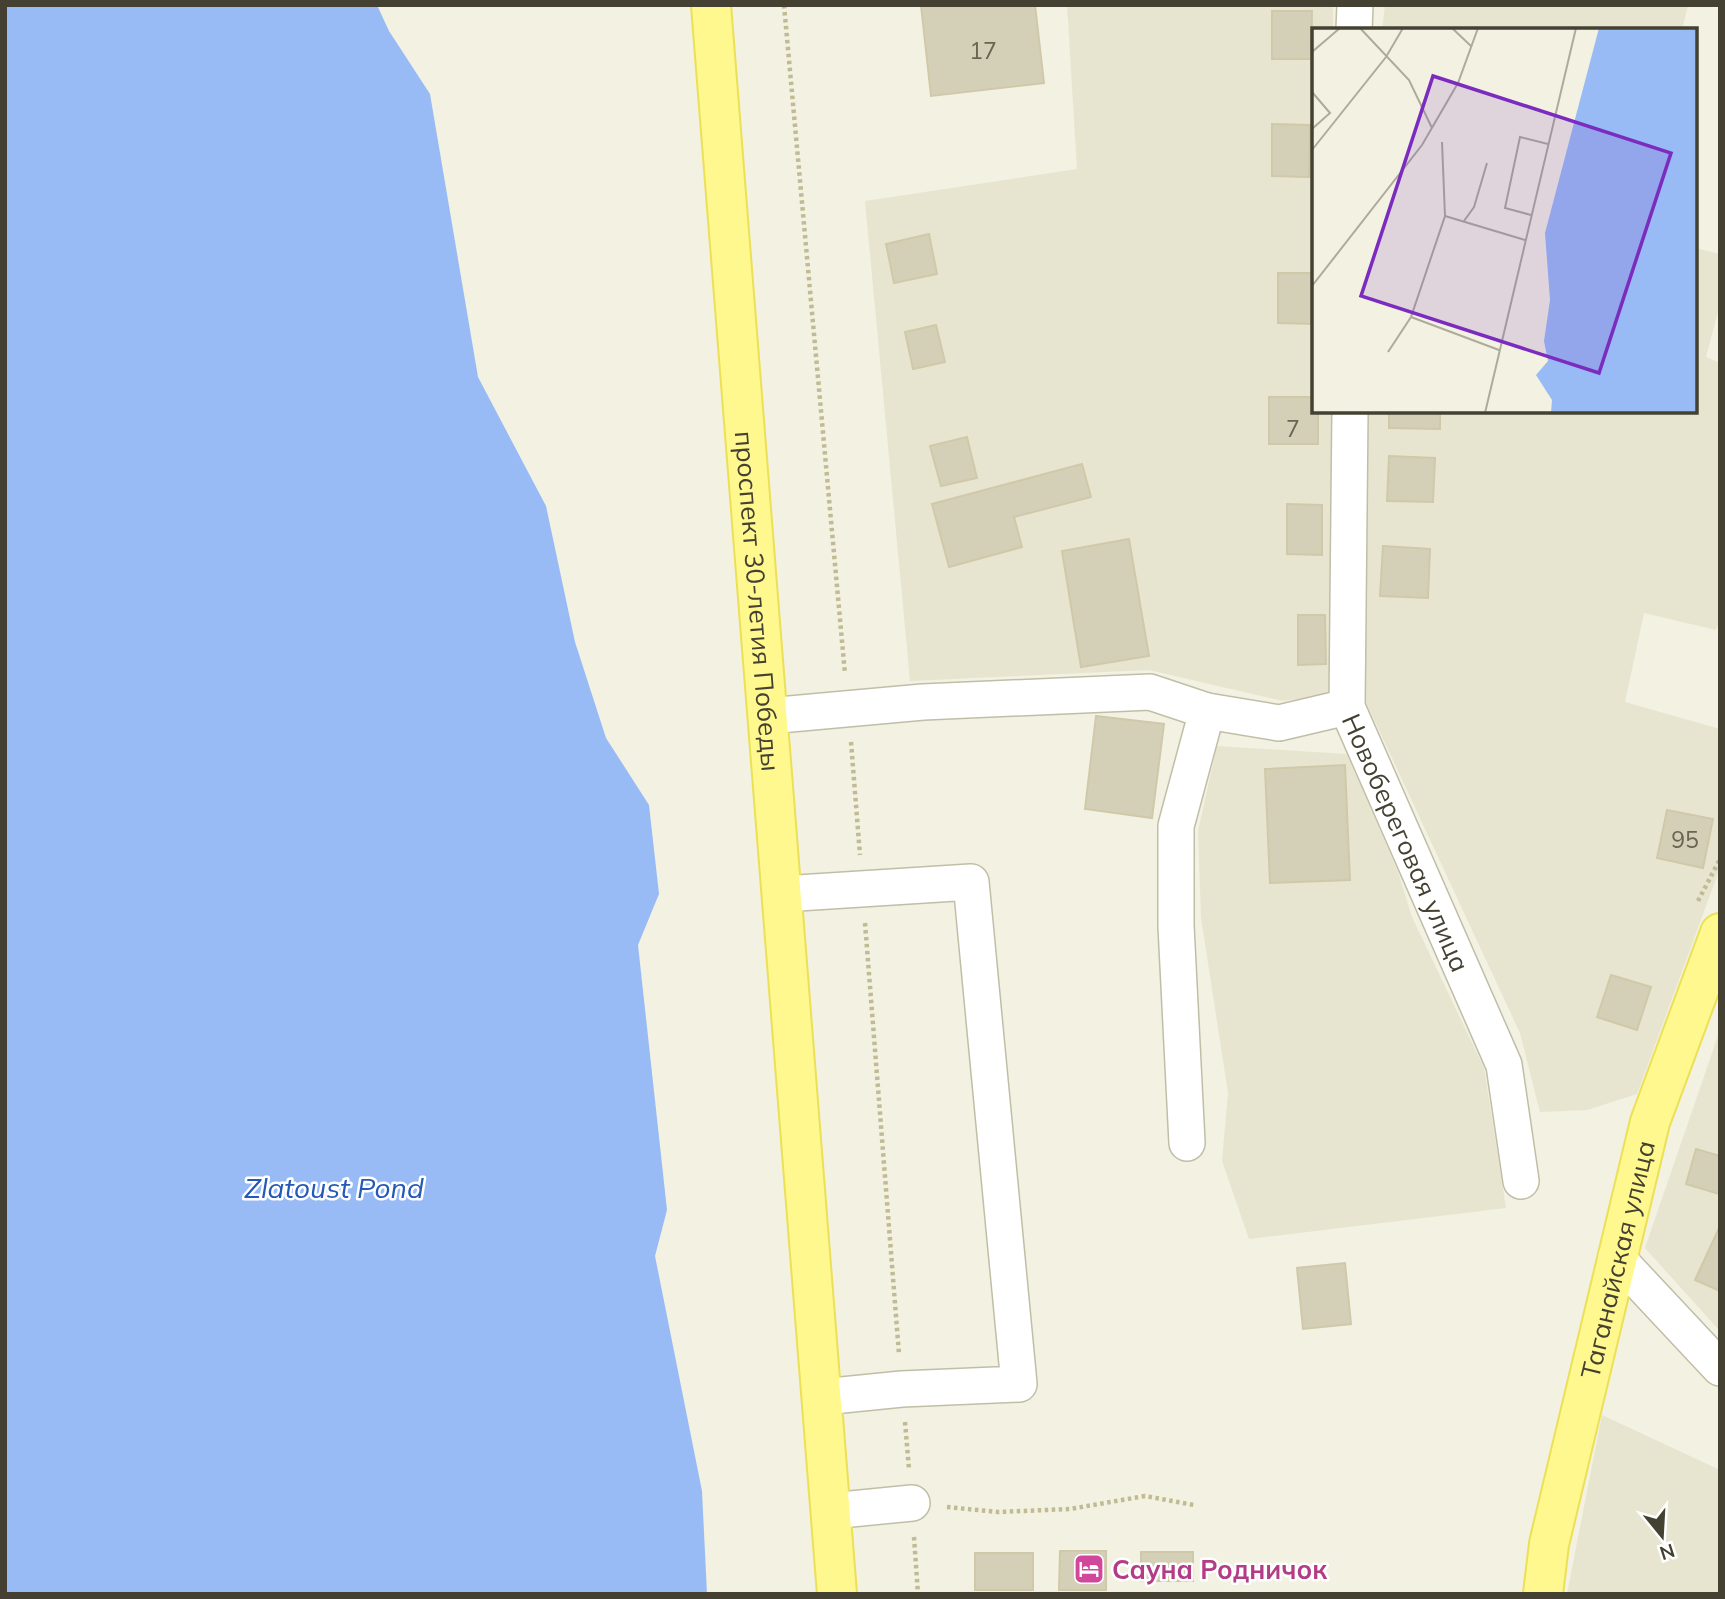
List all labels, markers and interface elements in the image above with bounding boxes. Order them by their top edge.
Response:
inset map [1312,28,1697,413]
house number: 17 [969,36,997,65]
house number: 7 [1286,414,1300,443]
street label: проспект 30-летия Победы [728,430,788,773]
street label: Новобереговая улица [1335,708,1477,977]
house number: 95 [1671,825,1699,854]
street label: Таганайская улица [1573,1137,1662,1382]
water label: Zlatoust Pond [244,1170,424,1205]
north arrow [1627,1501,1697,1571]
text: N [1657,1539,1678,1566]
hotel icon: Сауна Родничок [1072,1552,1106,1586]
place label: Сауна Родничок [1112,1553,1327,1586]

